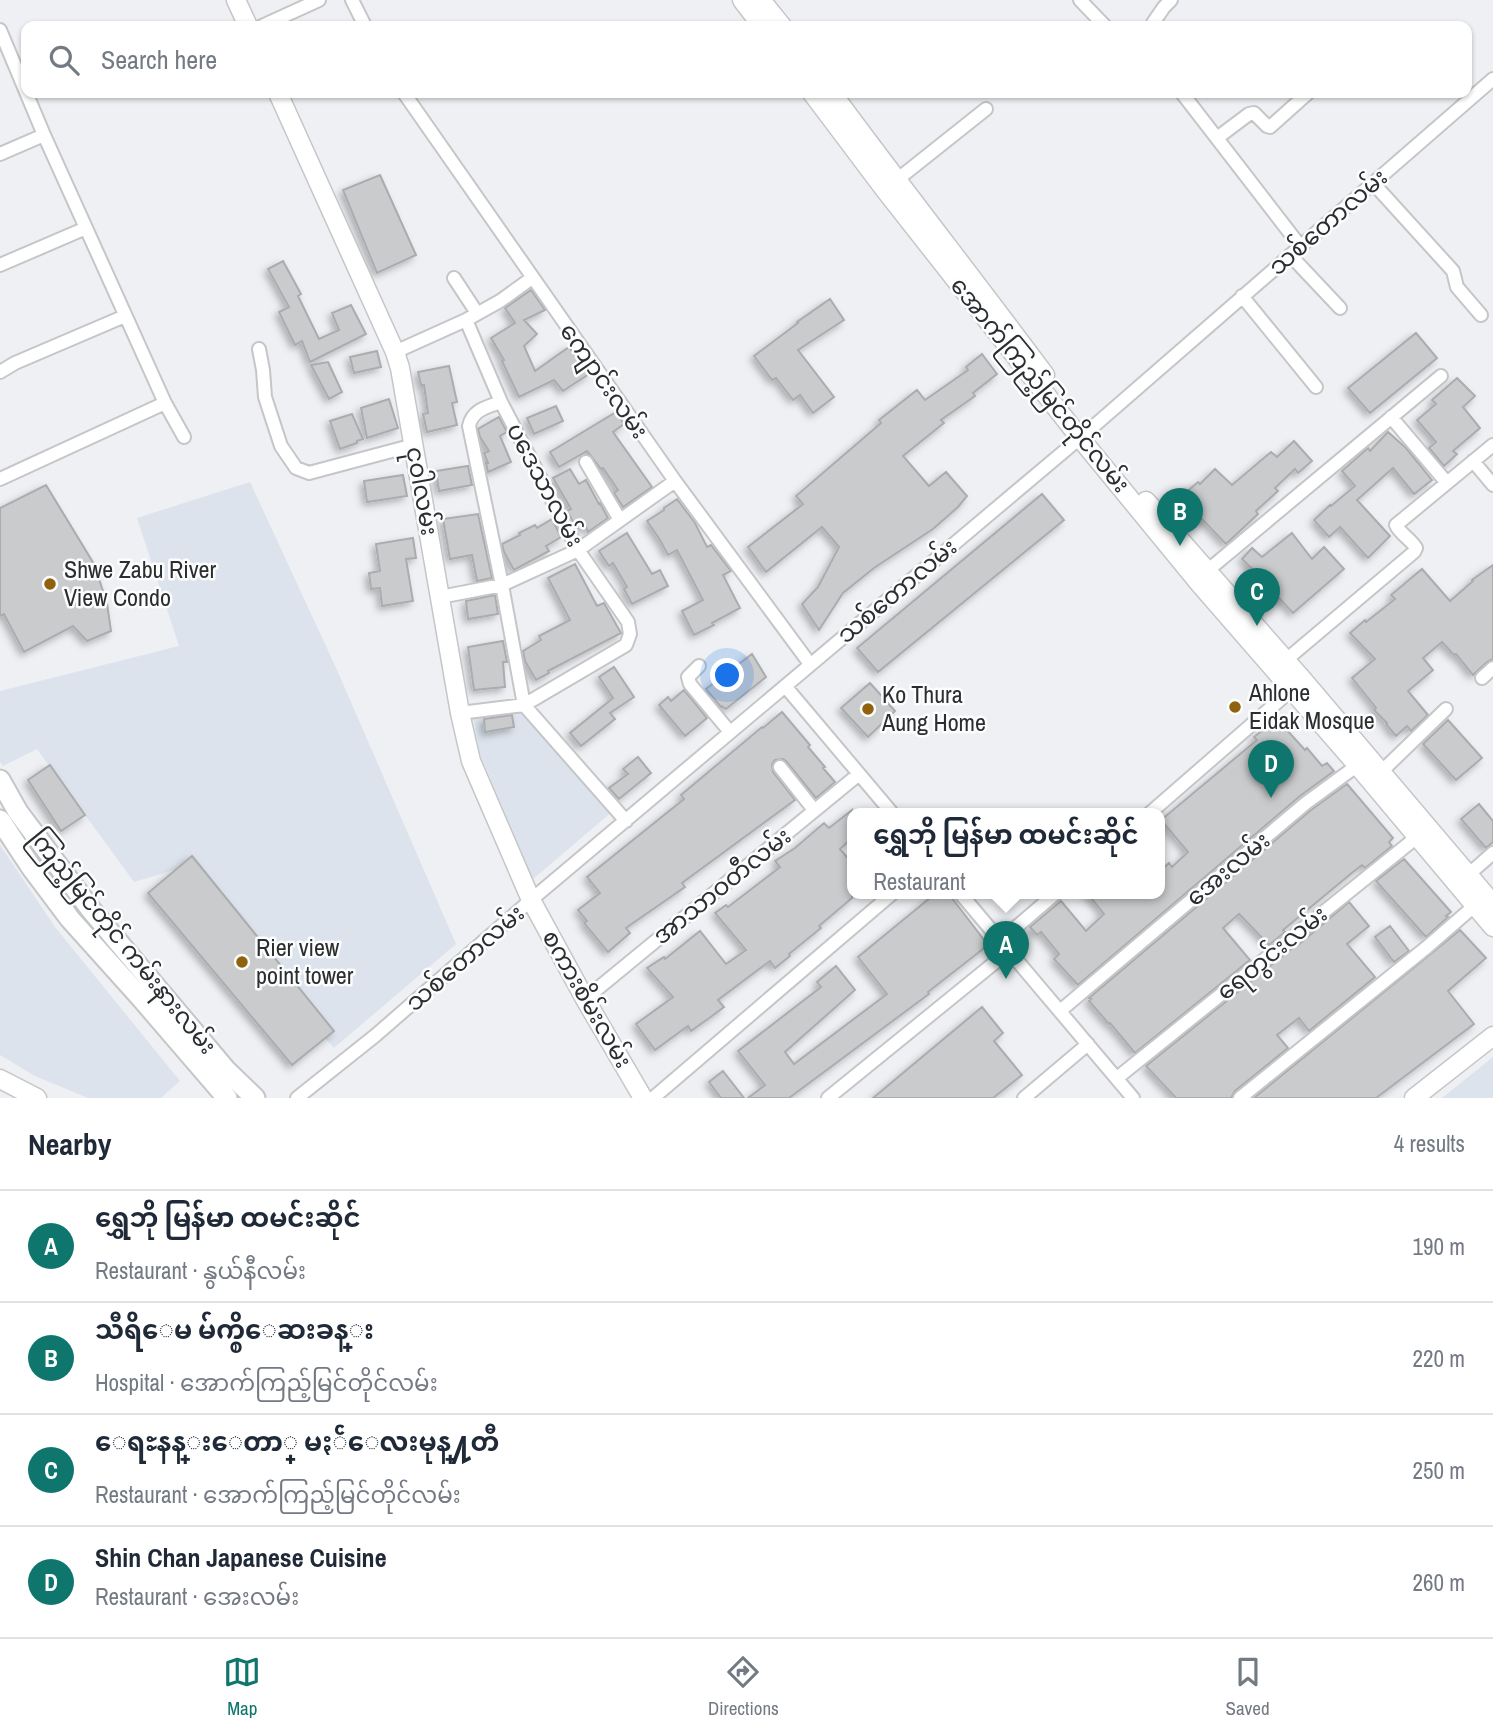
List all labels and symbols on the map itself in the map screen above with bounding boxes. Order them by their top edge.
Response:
street label: သစ်တောလမ်း [1261,161,1394,282]
street label: အောက်ကြည့်မြင်တိုင်လမ်း [941,270,1138,501]
street label: ကျောင်းလမ်း [550,316,656,447]
street label: ပဒေသာလမ်း [500,417,592,552]
street label: ငုဝါလမ်း [395,444,447,538]
pin: B [1157,488,1203,546]
street label: သစ်တောလမ်း [830,531,963,650]
place label: Shwe Zabu River View Condo [64,553,216,613]
pin: C [1234,568,1280,626]
marker: Shwe Zabu River View Condo [42,576,58,592]
your location [710,658,744,692]
place label: Ahlone Eidak Mosque [1248,676,1375,736]
place label: Ko Thura Aung Home [881,678,986,738]
marker: Ahlone Eidak Mosque [1227,699,1243,715]
marker: Ko Thura Aung Home [860,701,876,717]
pin: D [1248,740,1294,798]
street label: အာသာဝတီလမ်း [646,820,797,951]
street label: ကြည့်မြင်တိုင် ကမ်းနားလမ်း [20,822,224,1063]
street label: အေးလမ်း [1179,824,1276,913]
street label: သစ်တောလမ်း [398,897,531,1018]
street label: ရေတွင်းလမ်း [1209,898,1336,1010]
pin: A [983,921,1029,979]
street label: စကားစိမ်းလမ်း [535,924,640,1073]
place label: Rier view point tower [256,931,354,991]
marker: Rier view point tower [234,954,250,970]

